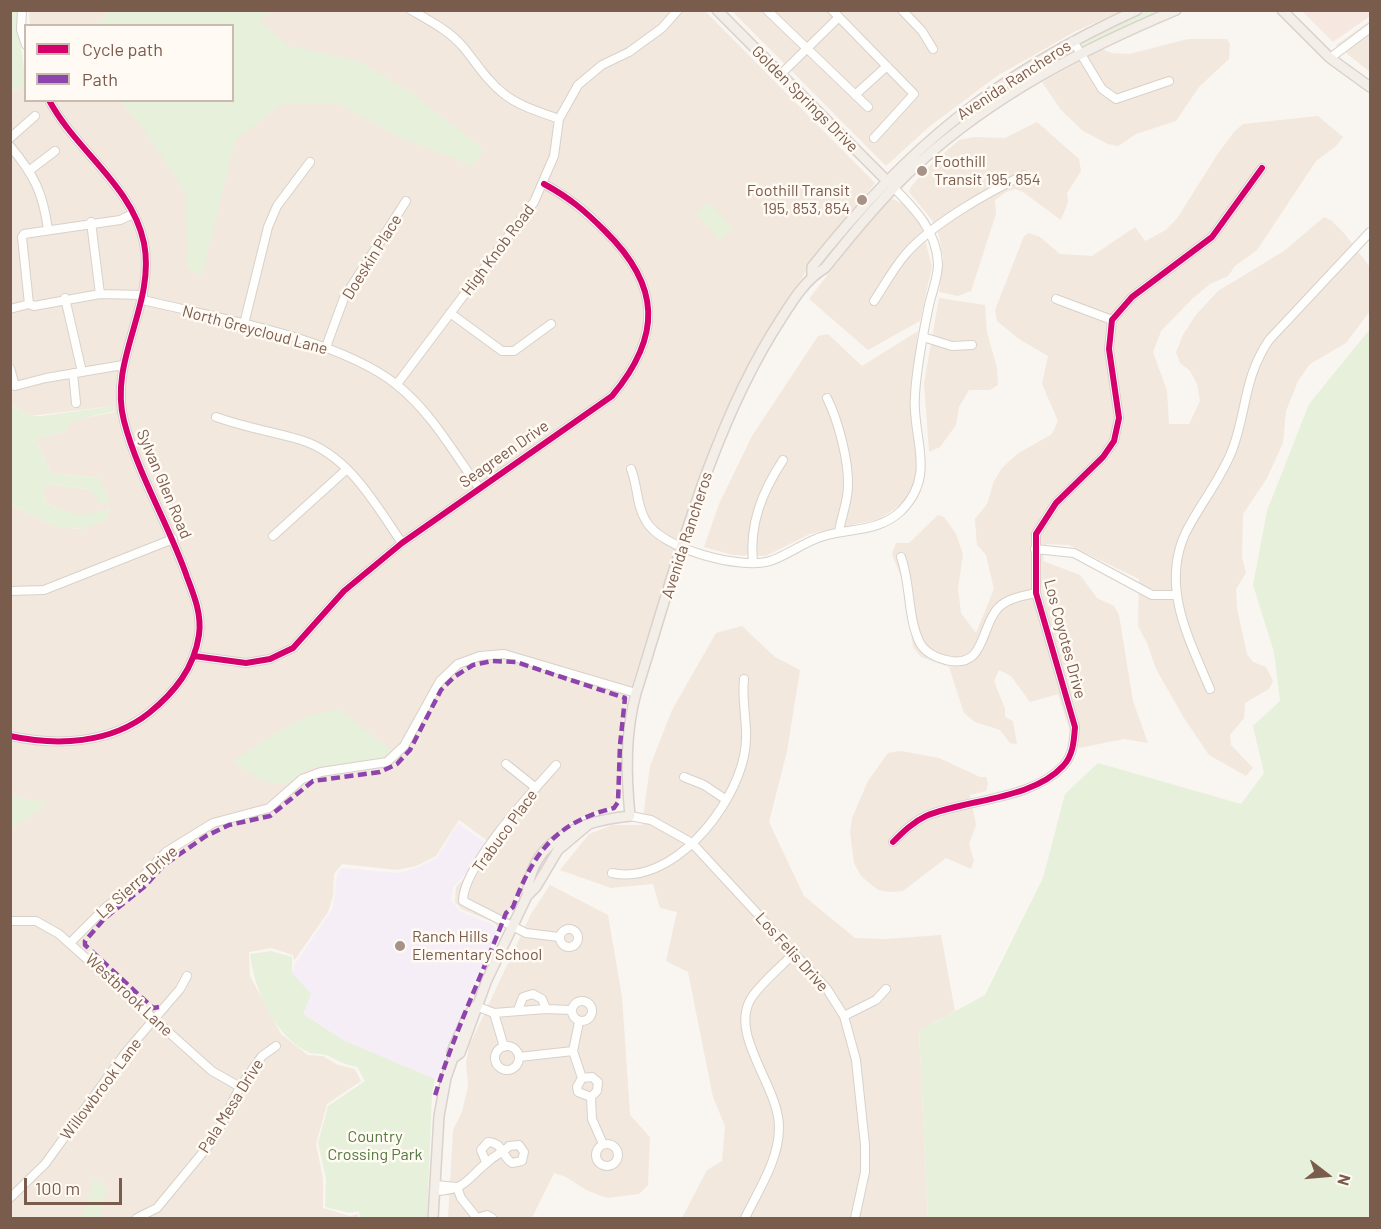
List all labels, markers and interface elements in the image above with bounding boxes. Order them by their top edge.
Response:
legend [24,24,234,102]
street label: Avenida Rancheros [953,36,1075,124]
text: Cycle path [82,38,163,60]
street label: Golden Springs Drive [748,42,862,156]
text: Path [82,68,118,90]
place label: Foothill Transit 195, 854 [934,152,1041,190]
marker: Foothill Transit 195, 854 [915,164,929,178]
place label: Foothill Transit 195, 853, 854 [747,181,850,219]
marker: Foothill Transit 195, 853, 854 [855,193,869,207]
street label: High Knob Road [457,201,539,299]
street label: Doeskin Place [338,211,406,303]
street label: North Greycloud Lane [180,301,330,359]
street label: Seagreen Drive [456,416,552,492]
street label: Sylvan Glen Road [132,426,196,542]
street label: Avenida Rancheros [657,469,717,601]
street label: Los Coyotes Drive [1040,577,1090,701]
street label: Trabuco Place [468,786,542,876]
street label: La Sierra Drive [93,842,181,922]
street label: Los Felis Drive [751,908,833,996]
place label: Ranch Hills Elementary School [412,927,542,965]
marker: Ranch Hills Elementary School [393,939,407,953]
street label: Westbrook Lane [81,950,177,1040]
street label: Willowbrook Lane [56,1034,146,1144]
street label: Pala Mesa Drive [194,1055,268,1157]
park label: Country Crossing Park [327,1127,423,1165]
north arrow [1297,1145,1357,1205]
scale bar [27,1166,124,1204]
text: N [1334,1172,1355,1188]
text: 100 m [35,1177,80,1199]

